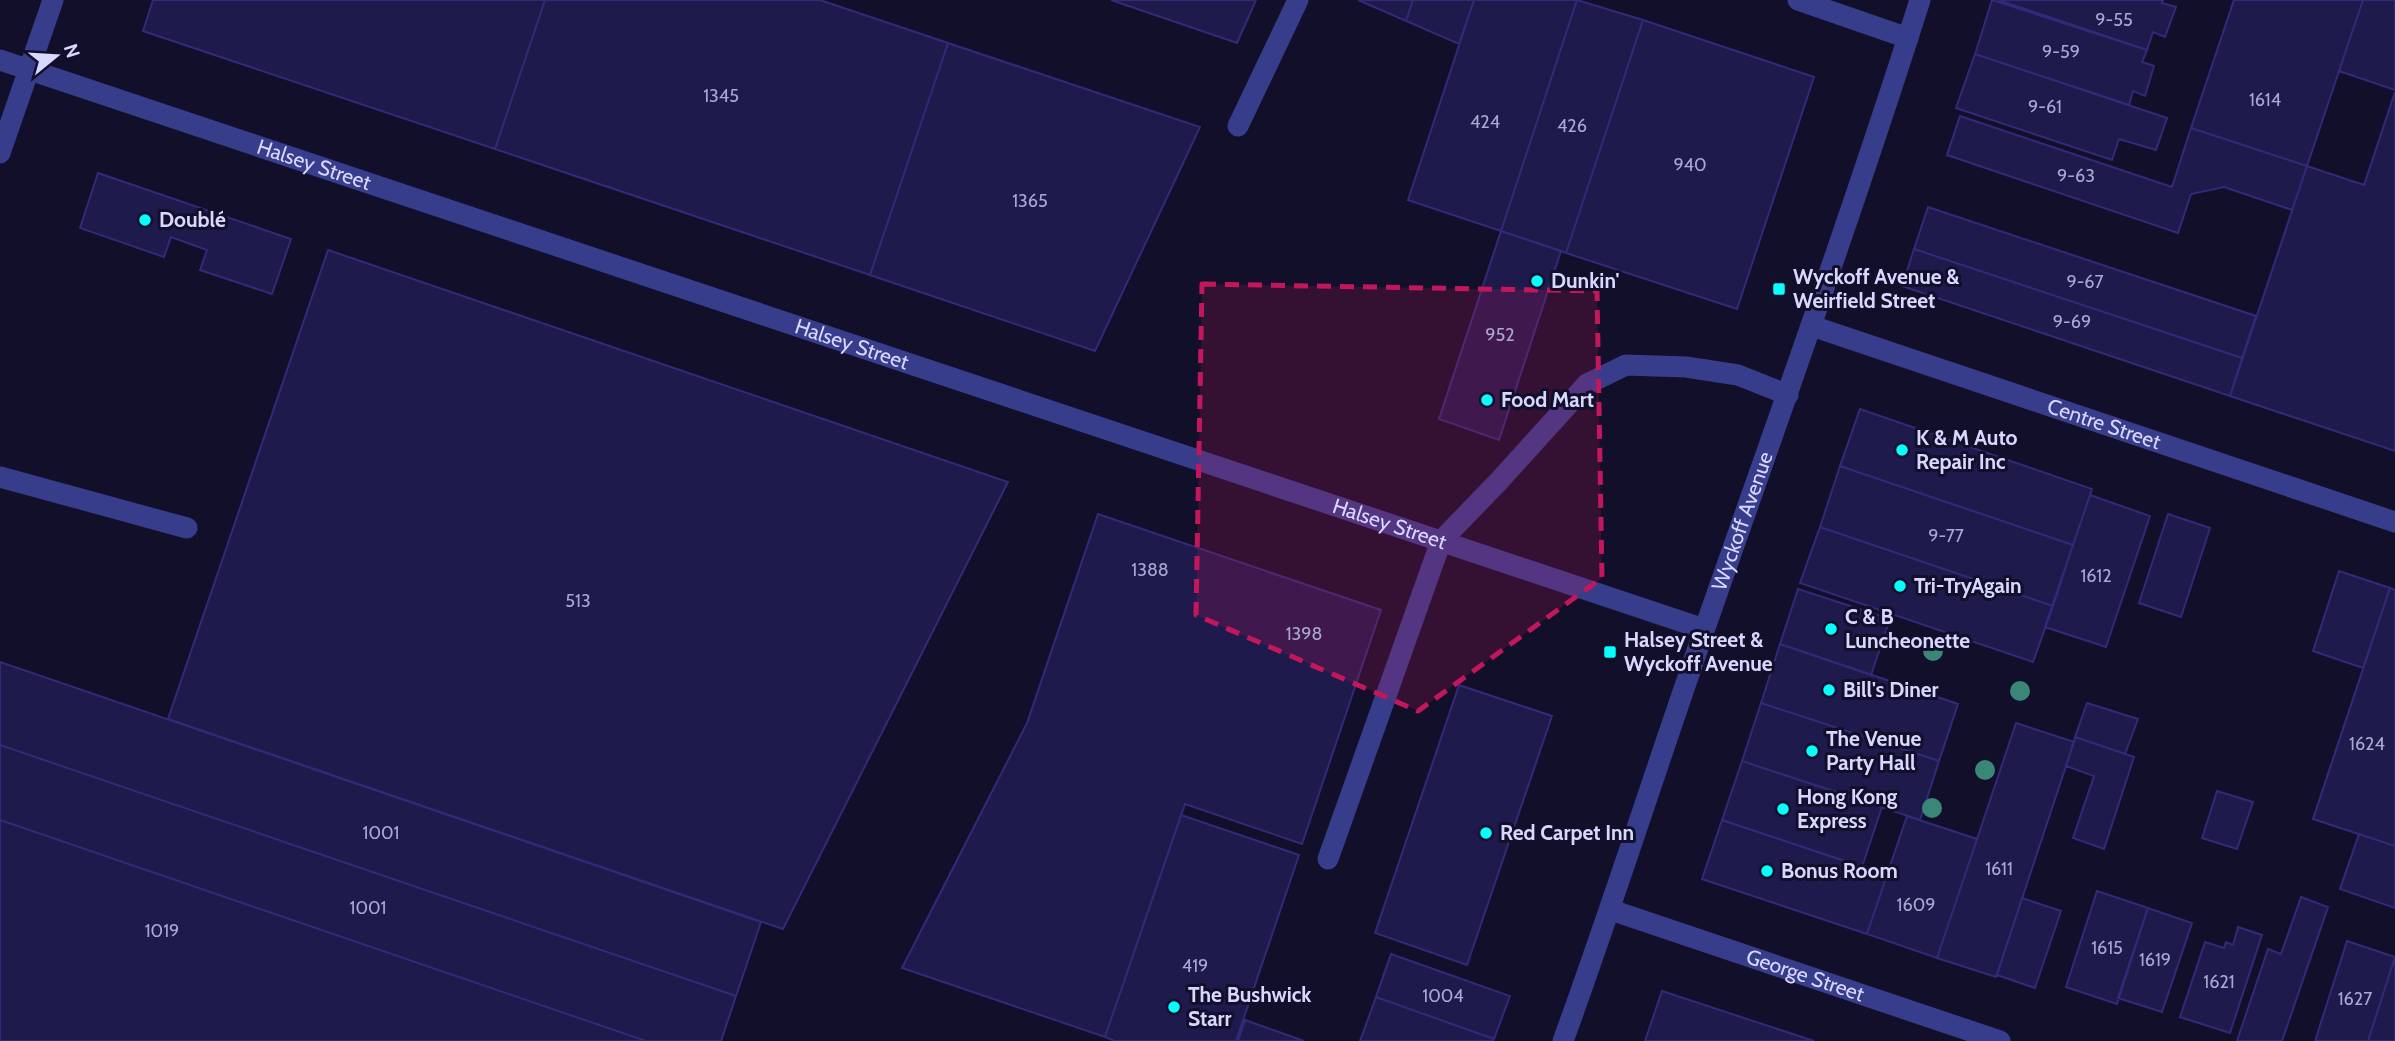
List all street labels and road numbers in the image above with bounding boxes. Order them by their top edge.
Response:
street label: Halsey Street [254,134,374,195]
street label: Halsey Street [792,313,912,375]
street label: Centre Street [2044,393,2164,454]
street label: Wyckoff Avenue [1706,448,1778,594]
street label: Halsey Street [1330,493,1450,554]
street label: George Street [1743,944,1868,1006]

